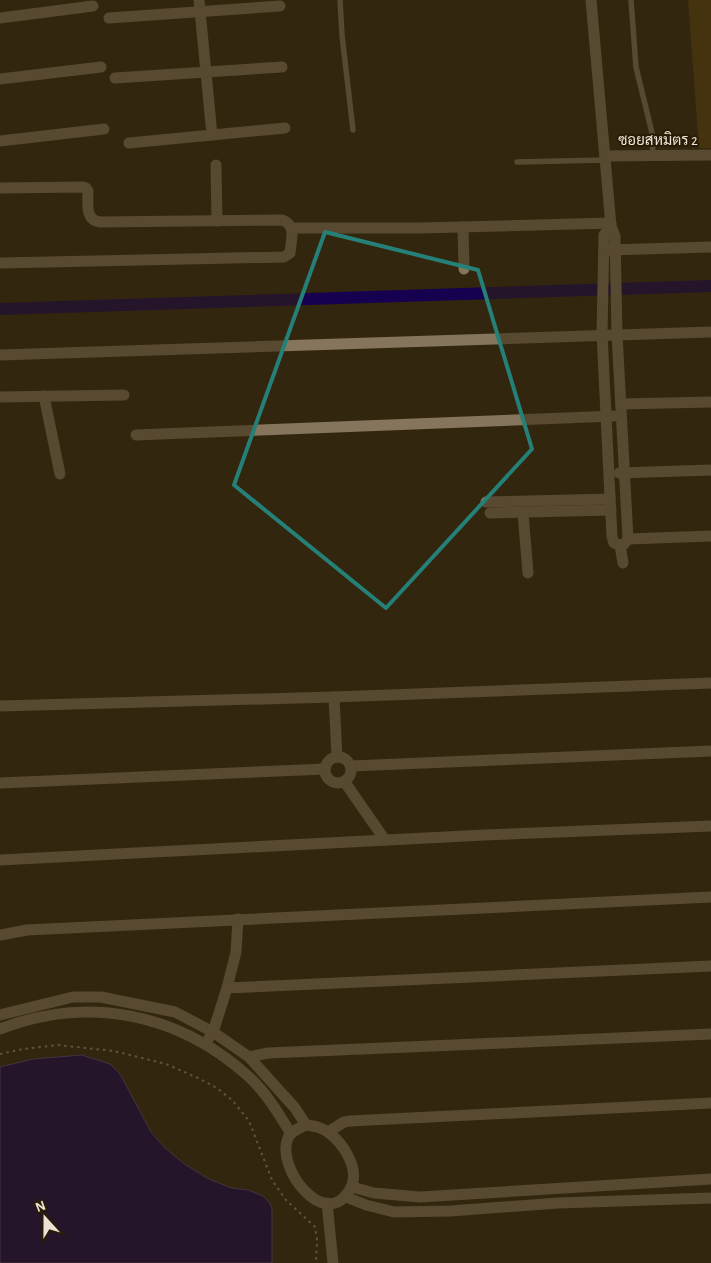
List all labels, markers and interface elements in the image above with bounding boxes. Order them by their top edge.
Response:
street label: ซอยสหมิตร 2 [618,131,698,148]
north arrow [20,1193,70,1243]
text: N [34,1199,48,1215]

